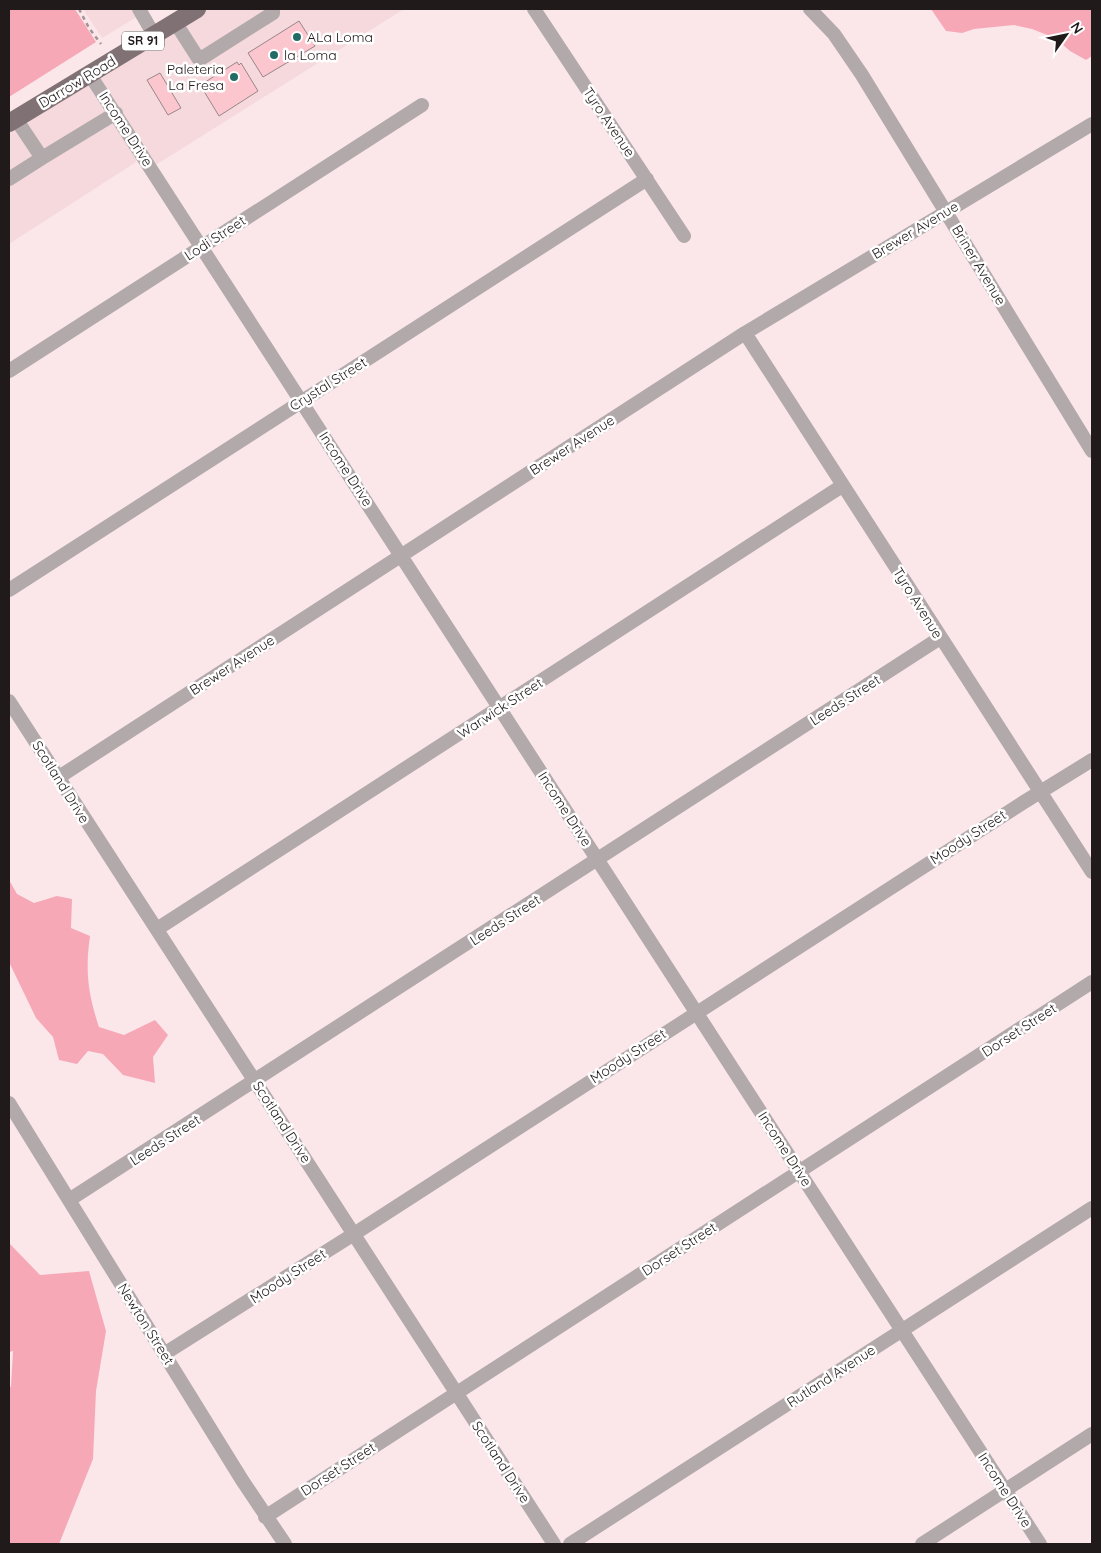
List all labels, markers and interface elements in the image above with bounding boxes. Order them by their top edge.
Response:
north arrow [1041,10,1091,60]
text: N [1067,19,1087,37]
place label: ALa Loma [307,28,373,46]
road number: SR 91 [122,31,164,50]
marker: ALa Loma [291,31,303,43]
place label: la Loma [284,46,337,64]
marker: la Loma [268,49,280,61]
street label: Darrow Road [35,52,119,112]
place label: Paleteria La Fresa [167,60,224,94]
marker: Paleteria La Fresa [228,71,240,83]
street label: Tyro Avenue [579,84,639,160]
street label: Income Drive [95,88,157,170]
street label: Brewer Avenue [869,197,962,263]
street label: Lodi Street [181,211,249,264]
street label: Briner Avenue [948,222,1010,309]
street label: Crystal Street [286,353,370,415]
street label: Brewer Avenue [526,411,618,479]
street label: Income Drive [315,428,377,510]
street label: Tyro Avenue [889,564,947,642]
street label: Brewer Avenue [186,631,278,699]
street label: Leeds Street [806,670,884,729]
street label: Warwick Street [454,674,546,742]
street label: Scotland Drive [28,737,94,827]
street label: Income Drive [534,768,596,850]
street label: Moody Street [927,806,1010,868]
street label: Leeds Street [466,890,544,949]
street label: Dorset Street [978,999,1060,1061]
street label: Moody Street [587,1025,670,1087]
street label: Scotland Drive [249,1078,315,1166]
street label: Income Drive [754,1108,816,1190]
street label: Leeds Street [126,1110,204,1169]
street label: Dorset Street [638,1218,720,1280]
street label: Moody Street [247,1245,330,1307]
street label: Newton Street [114,1280,178,1368]
street label: Rutland Avenue [783,1341,879,1411]
street label: Scotland Drive [468,1418,534,1506]
street label: Dorset Street [297,1438,379,1500]
street label: Income Drive [974,1449,1036,1531]

